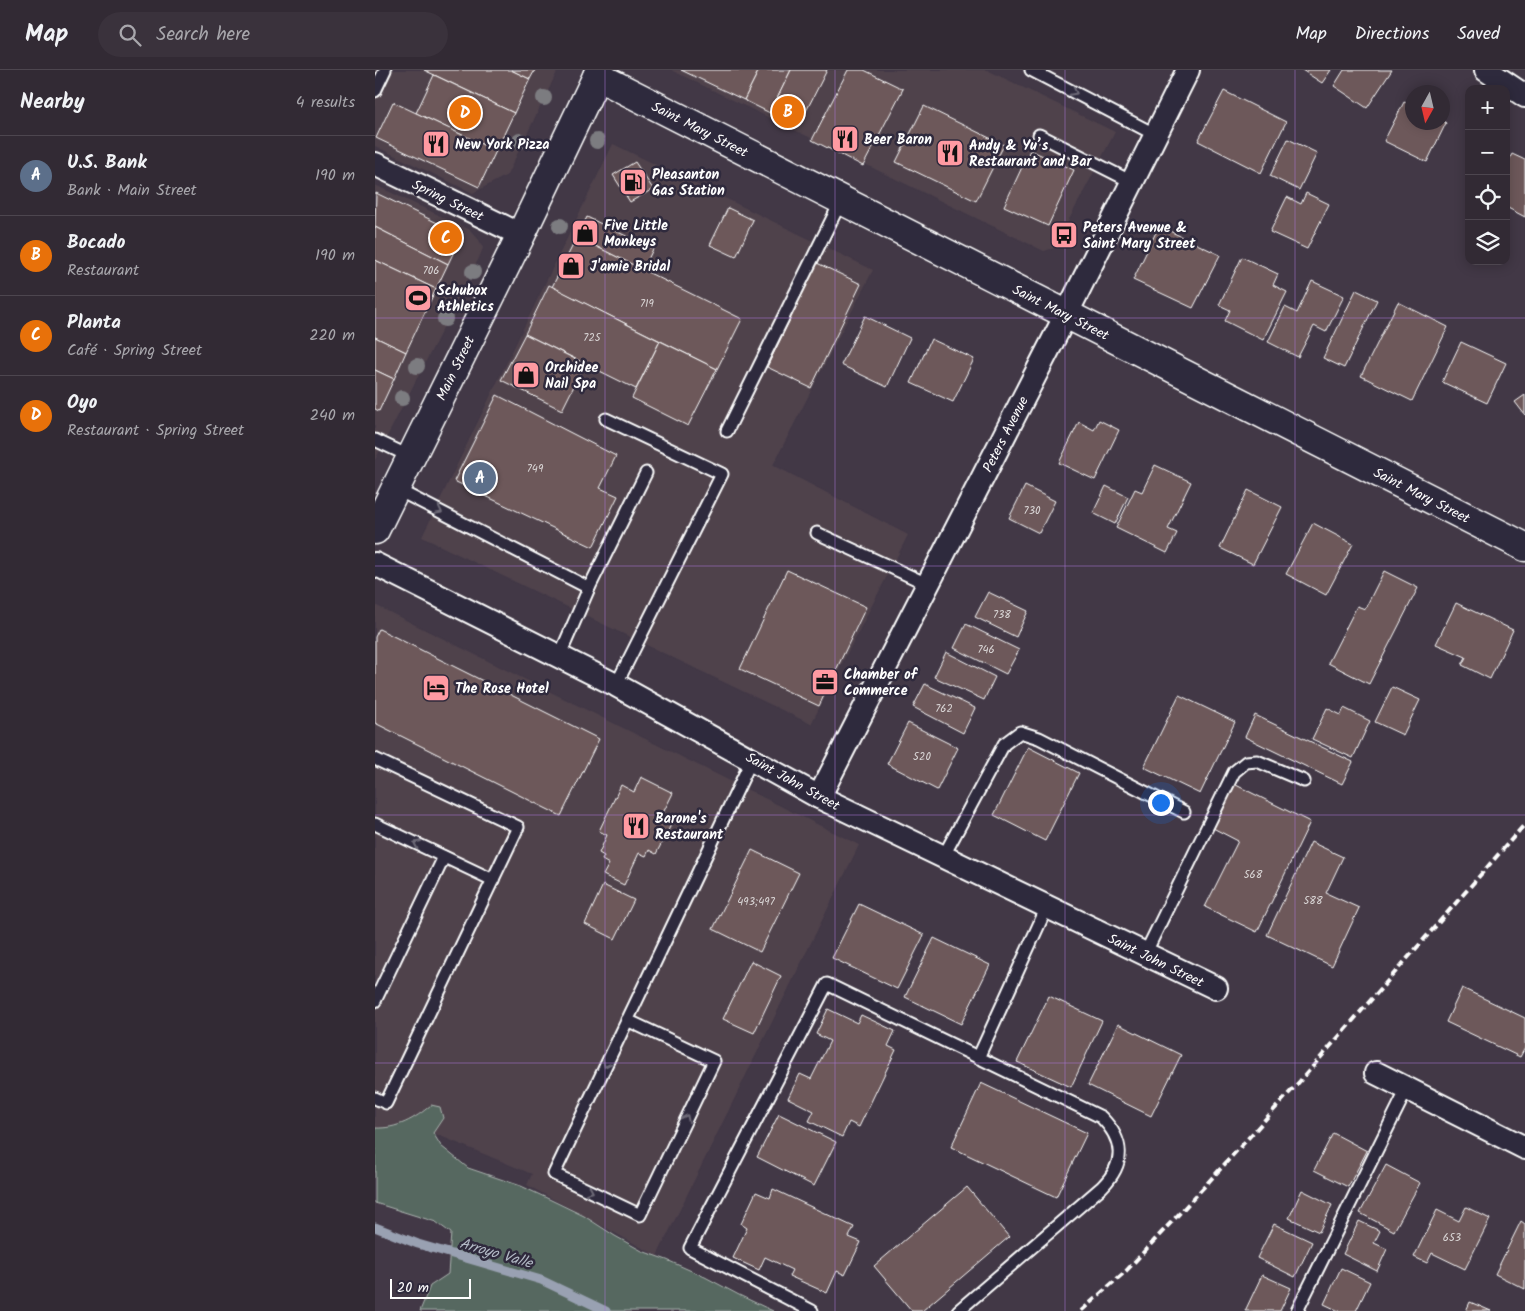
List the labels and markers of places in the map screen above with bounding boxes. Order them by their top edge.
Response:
pin: B [772,93,804,131]
pin: D [449,94,481,132]
restaurant icon: Beer Baron [830,124,860,154]
restaurant icon: New York Pizza [421,129,451,159]
place label: Beer Baron [864,129,932,151]
place label: New York Pizza [455,134,550,156]
place label: Andy & Yu’s Restaurant and Bar [969,135,1092,173]
restaurant icon: Andy & Yu’s Restaurant and Bar [935,138,965,168]
place label: Pleasanton Gas Station [652,164,725,202]
fuel station icon: Pleasanton Gas Station [618,167,648,197]
place label: Five Little Monkeys [604,215,668,253]
place label: Peters Avenue & Saint Mary Street [1083,217,1196,255]
shop icon: Five Little Monkeys [570,218,600,248]
pin: C [430,219,462,257]
bus stop icon: Peters Avenue & Saint Mary Street [1049,220,1079,250]
shop icon: J'amie Bridal [556,251,586,281]
place label: J'amie Bridal [590,256,670,278]
place label: Schubox Athletics [437,280,494,318]
sports icon: Schubox Athletics [403,283,433,313]
place label: Orchidee Nail Spa [545,357,598,395]
shop icon: Orchidee Nail Spa [511,360,541,390]
pin: A [464,459,496,497]
place label: Chamber of Commerce [844,664,919,702]
office icon: Chamber of Commerce [810,667,840,697]
hotel icon: The Rose Hotel [421,673,451,703]
place label: The Rose Hotel [455,678,549,700]
place label: Barone's Restaurant [655,808,724,846]
restaurant icon: Barone's Restaurant [621,811,651,841]

